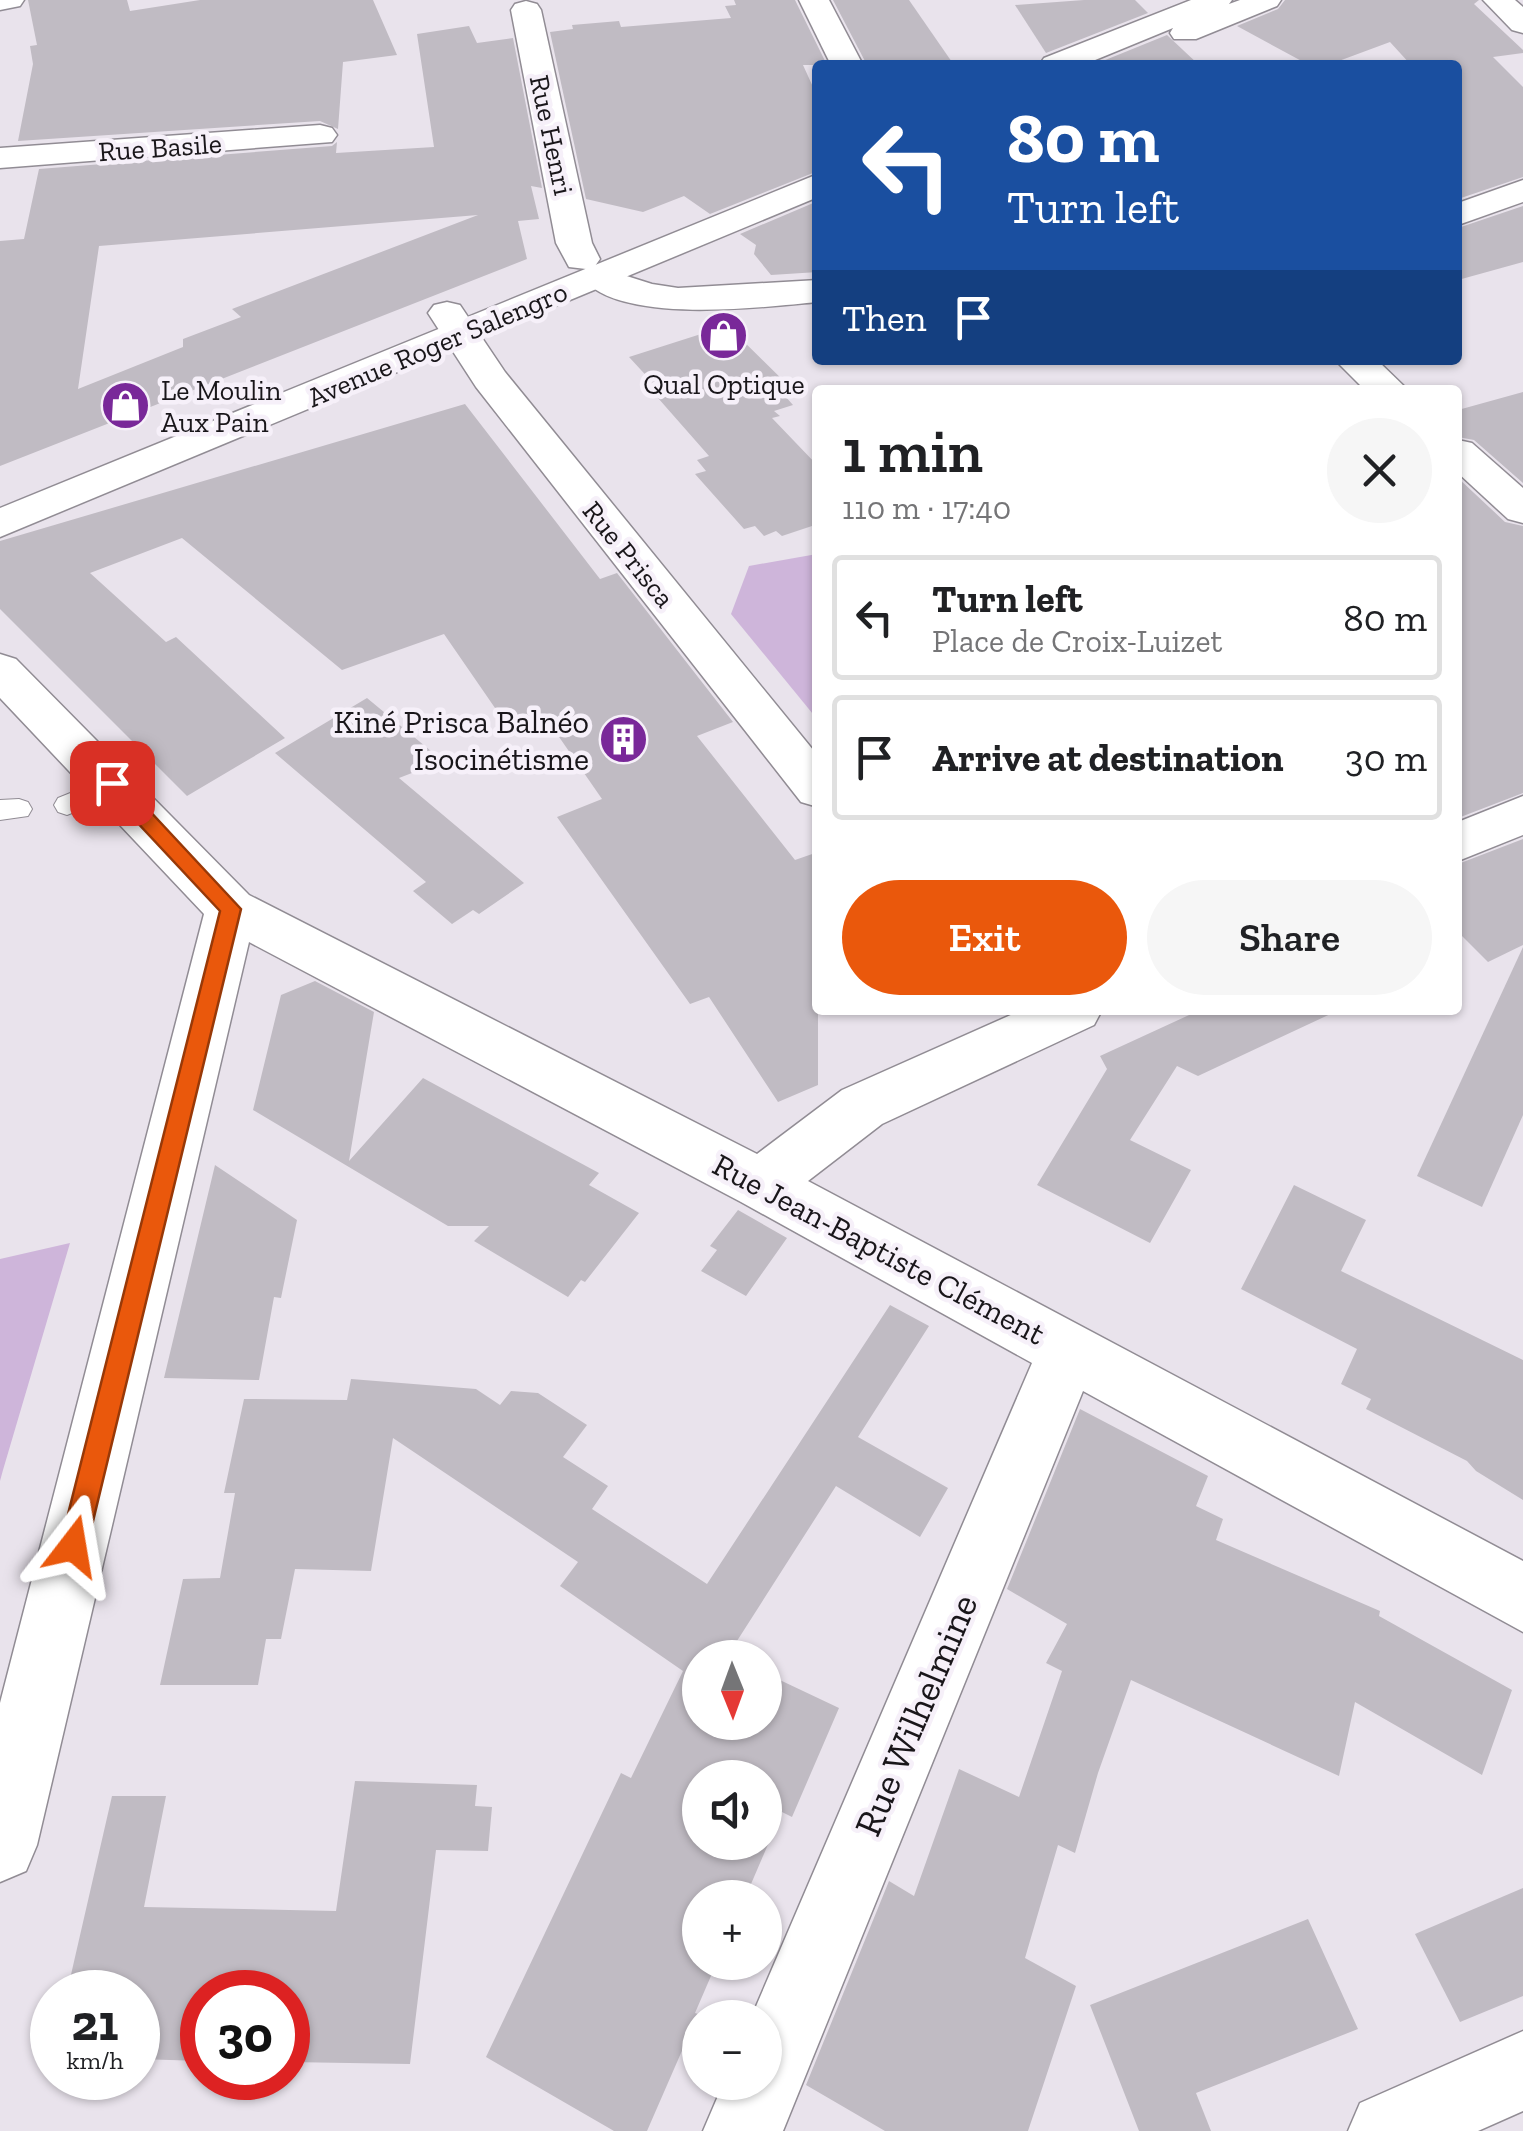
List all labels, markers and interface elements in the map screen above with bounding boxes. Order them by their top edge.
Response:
street label: Rue Henri [523,72,580,198]
text: 80 m [1007,96,1159,180]
icon: left [842,100,972,230]
street label: Rue Basile [97,127,223,168]
text: Turn left [1007,181,1179,235]
street label: Avenue Roger Salengro [302,275,572,414]
icon: arrive [946,290,1001,345]
text: Then [842,295,926,341]
shop icon: Qual Optique [698,310,750,362]
place label: Qual Optique [643,368,805,401]
place label: Le Moulin Aux Pain [161,374,281,439]
shop icon: Le Moulin Aux Pain [100,380,152,432]
text: 1 min [842,415,983,487]
button: close [1327,418,1432,523]
text: 110 m · 17:40 [842,489,1011,527]
street label: Rue Prisca [576,495,682,614]
text: Turn left [932,576,1083,622]
icon: left [847,590,902,645]
text: 80 m [1343,595,1427,641]
text: Place de Croix-Luizet [932,622,1222,660]
place label: Kiné Prisca Balnéo Isocinétisme [333,703,589,778]
building icon: Kiné Prisca Balnéo Isocinétisme [598,714,650,766]
icon: arrive [847,730,902,785]
text: Arrive at destination [932,735,1283,781]
text: 30 m [1345,735,1427,781]
pin [70,741,155,826]
icon: arrive [85,756,140,811]
button: Exit [842,880,1127,995]
button: Share [1147,880,1432,995]
street label: Rue Jean-Baptiste Clément [707,1145,1052,1353]
position arrow [21,1494,125,1598]
street label: Rue Wilhelmine [844,1587,988,1843]
north arrow [682,1640,782,1740]
map controls [682,1640,782,2100]
button: sound [682,1760,782,1860]
button: + [682,1880,782,1980]
speed limit sign: 30 [180,1970,310,2100]
text: 21 [71,1993,119,2053]
button: − [682,2000,782,2100]
text: km/h [66,2045,124,2075]

